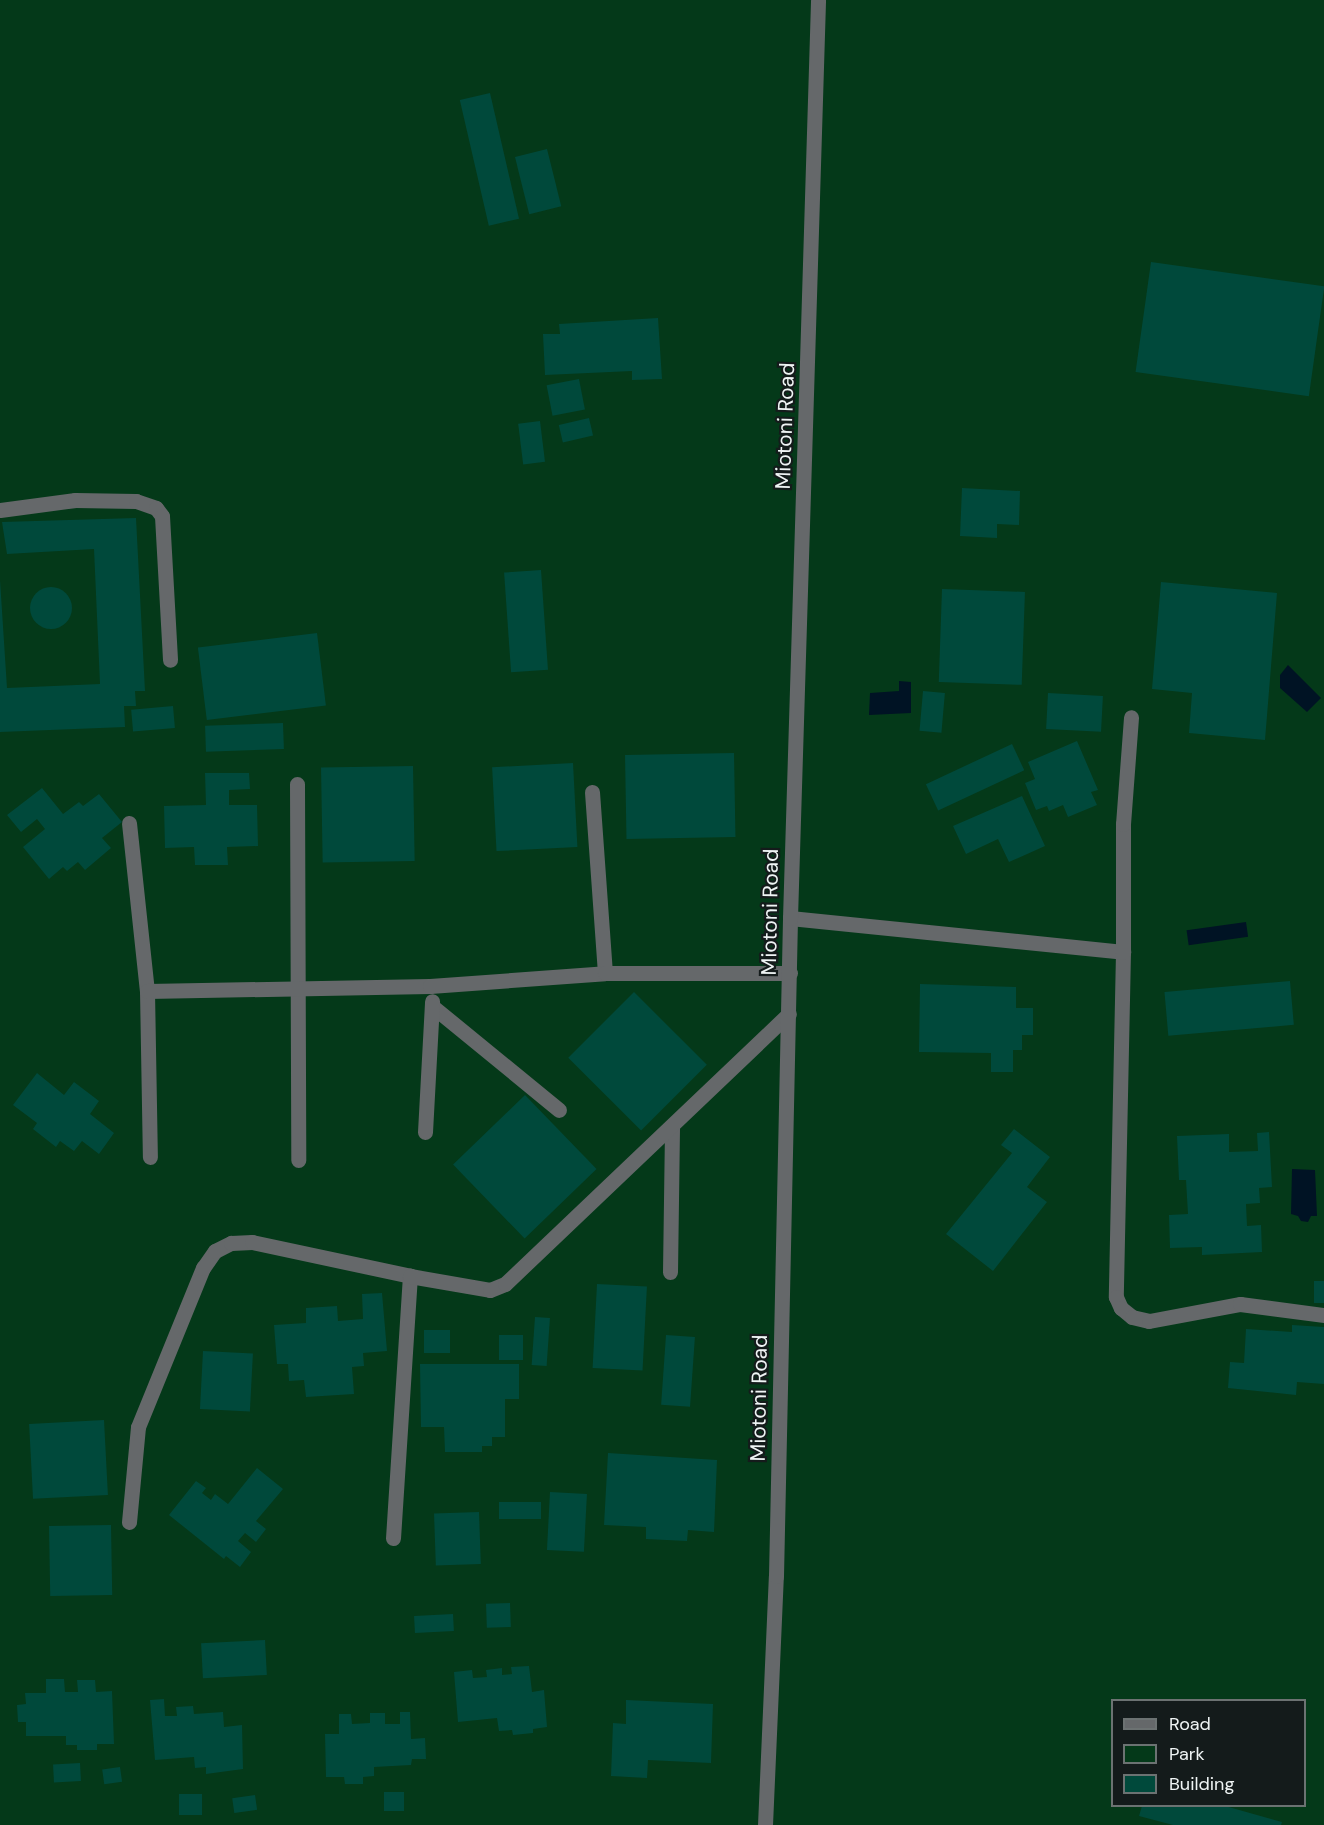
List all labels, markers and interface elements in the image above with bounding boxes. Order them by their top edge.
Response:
street label: Miotoni Road [770,362,800,490]
street label: Miotoni Road [756,848,784,976]
street label: Miotoni Road [745,1334,773,1462]
legend [1111,1699,1306,1807]
text: Road [1169,1712,1211,1736]
text: Park [1169,1742,1205,1766]
text: Building [1169,1772,1234,1796]

